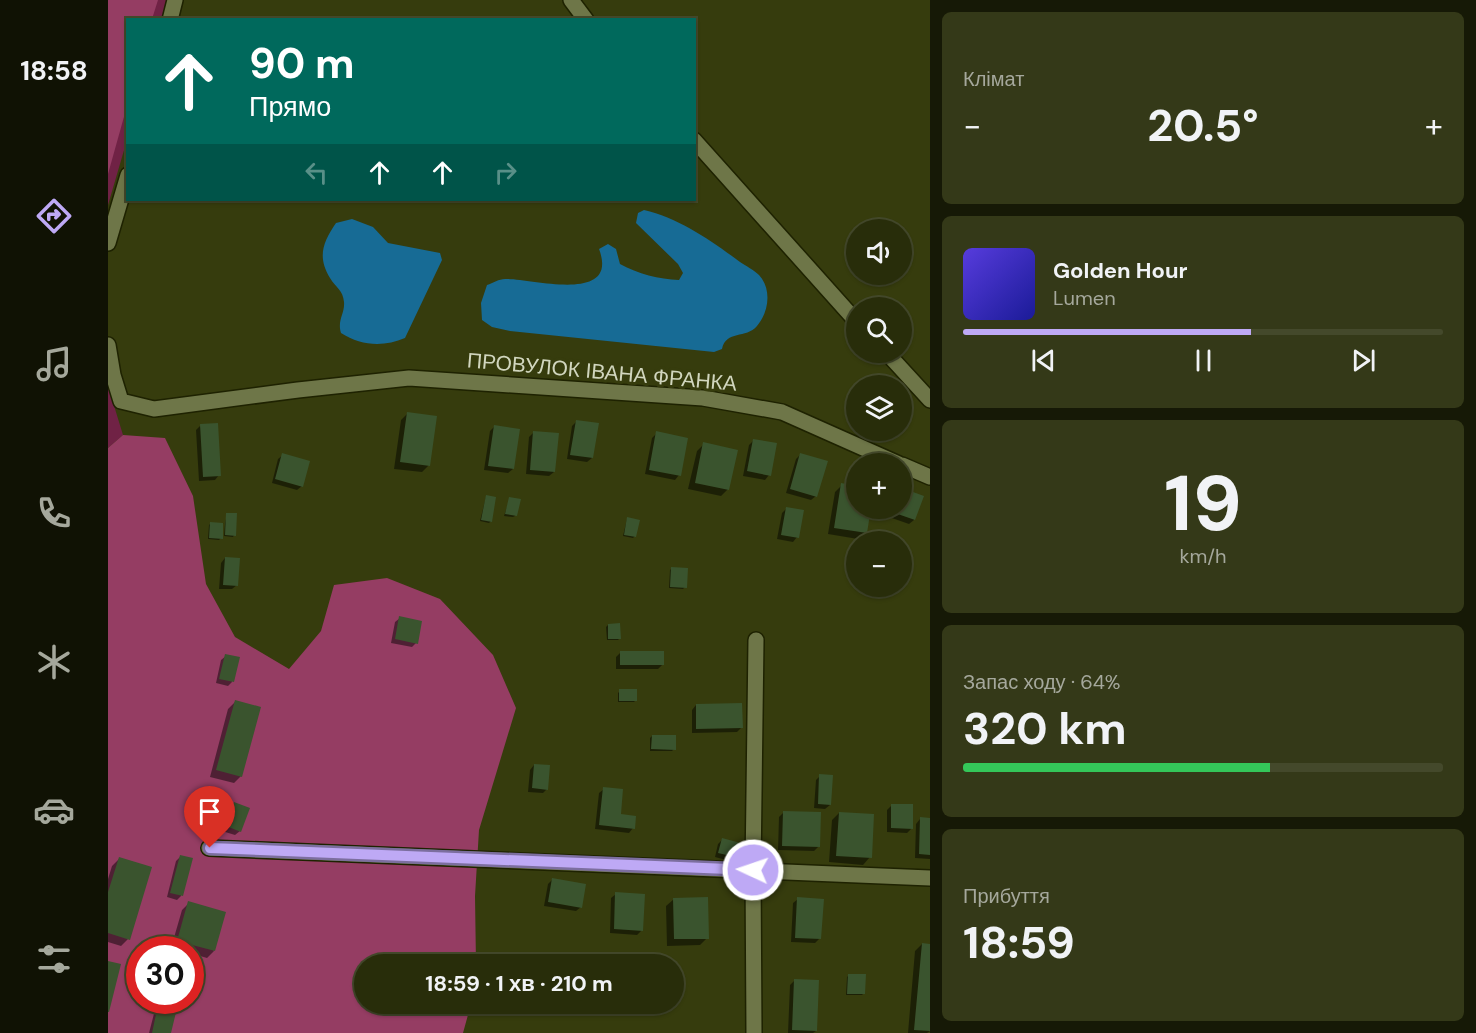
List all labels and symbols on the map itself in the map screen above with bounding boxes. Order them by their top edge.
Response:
street label: ПРОВУЛОК ІВАНА ФРАНКА [466,346,738,398]
pin [184,786,235,848]
position arrow [721,838,785,902]
speed limit sign: 30 [126,936,204,1014]

